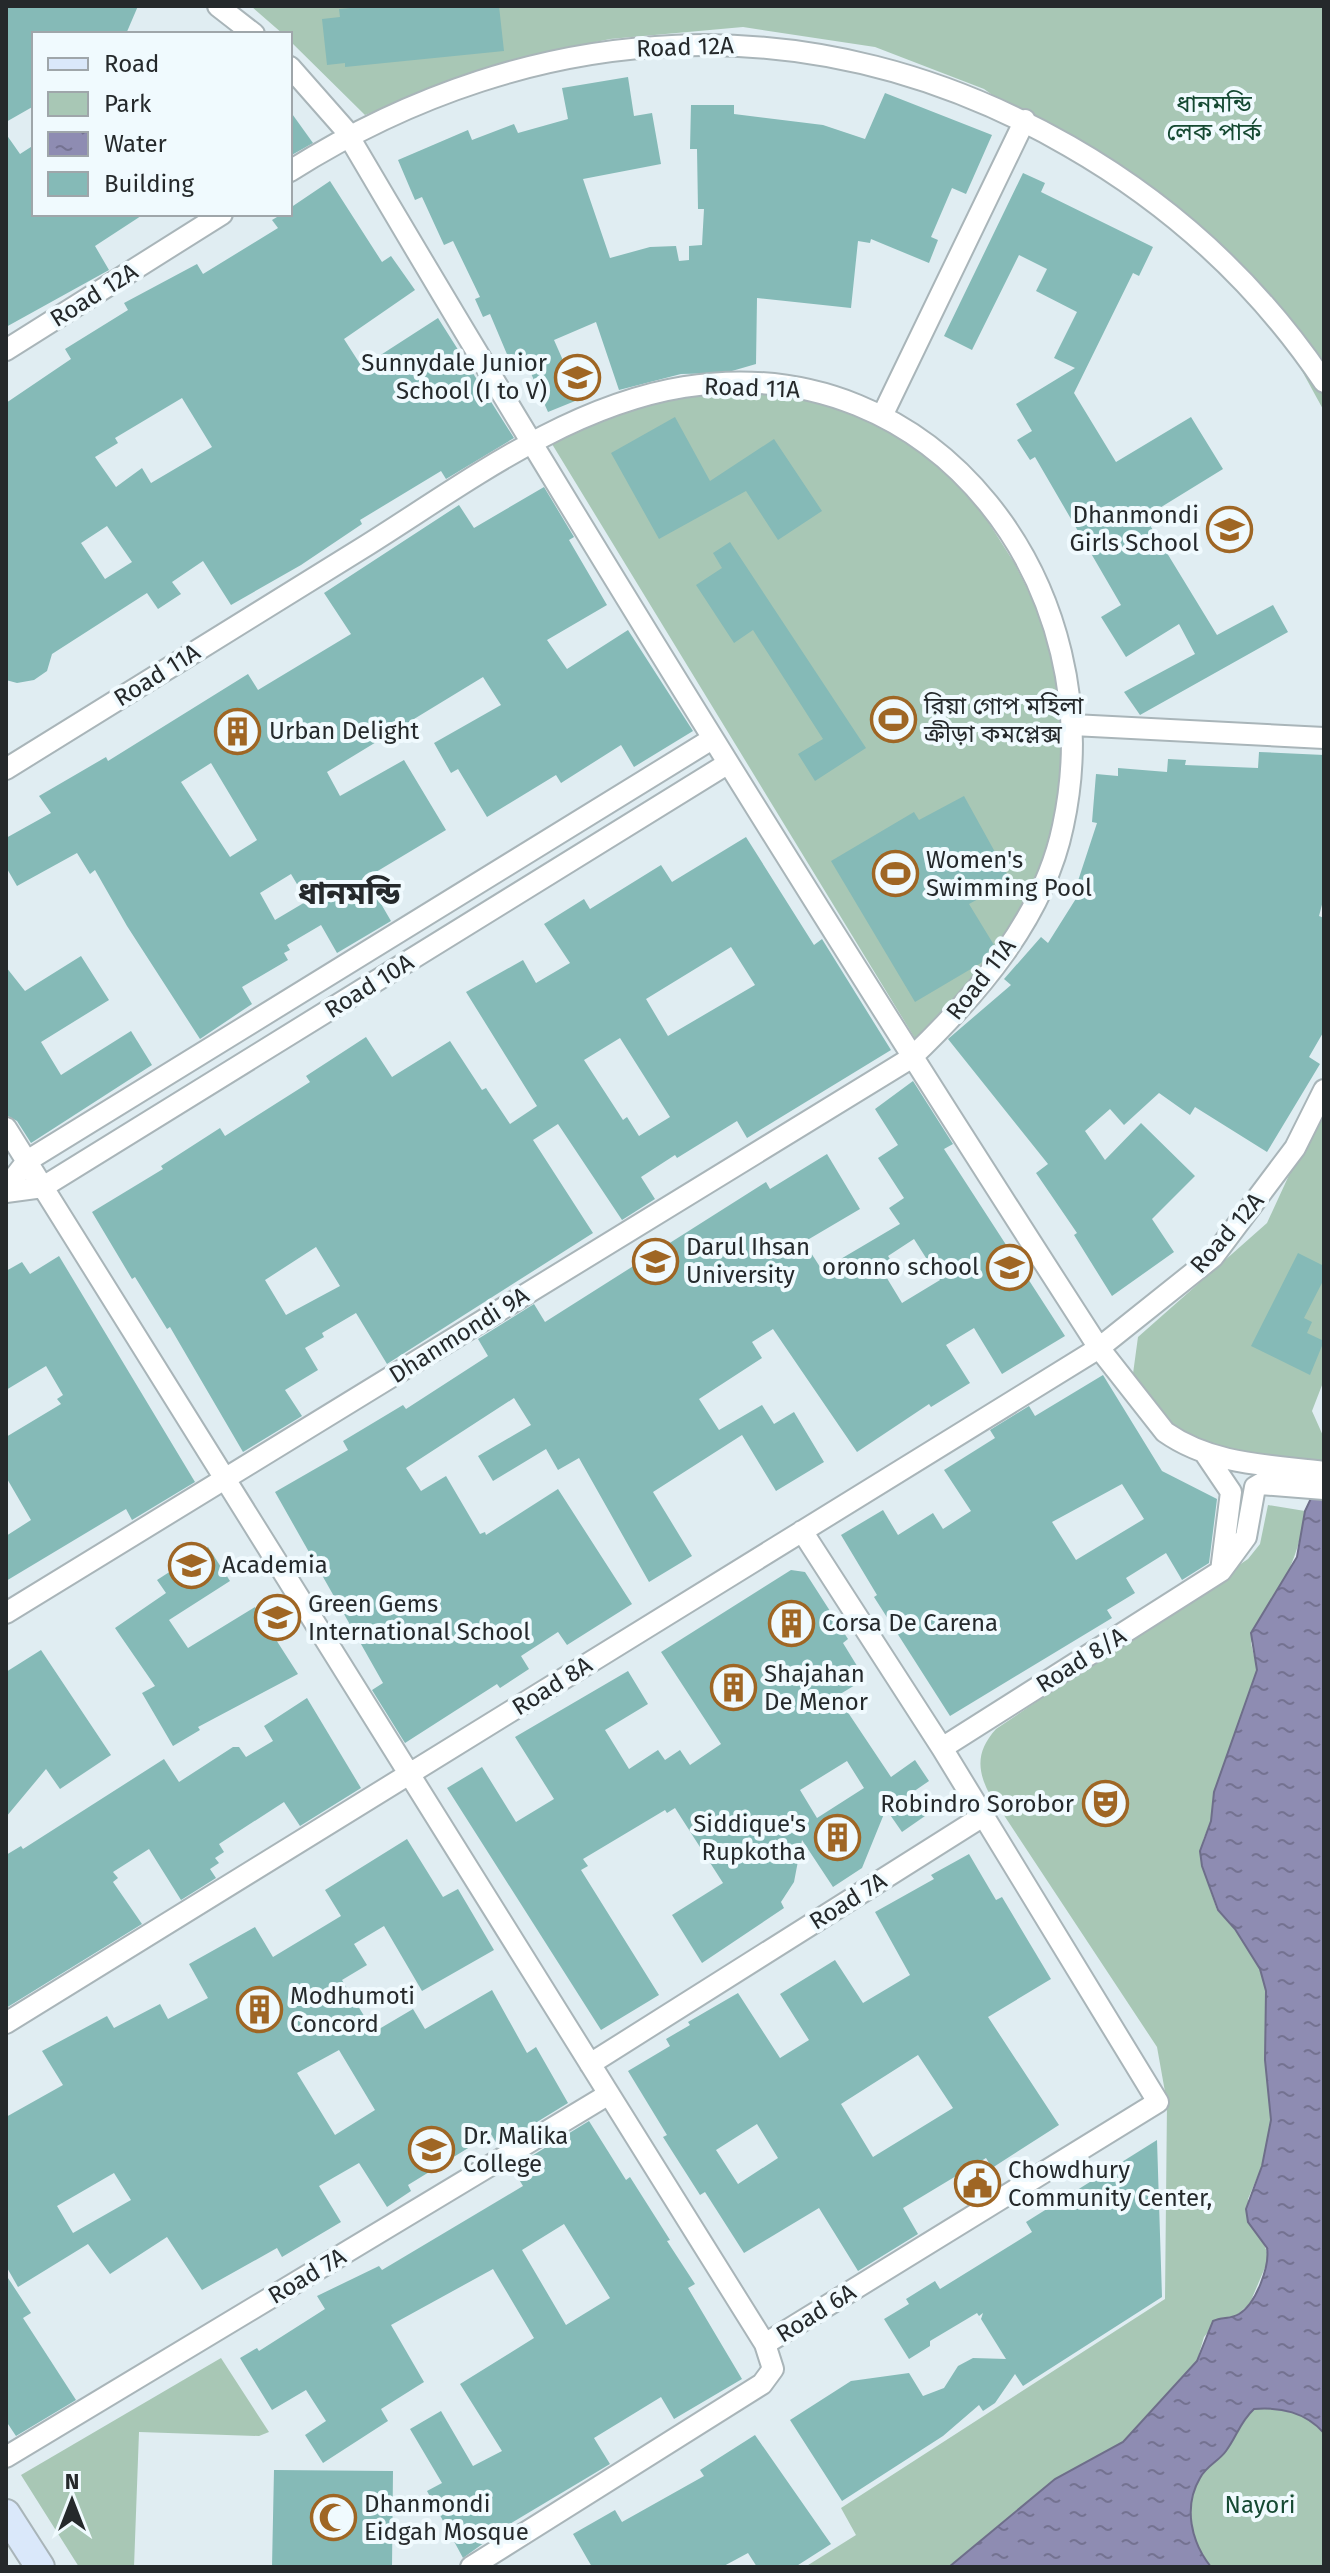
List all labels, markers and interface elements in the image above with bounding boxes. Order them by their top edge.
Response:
street label: Road 12A [636,31,735,63]
legend [32,32,292,216]
text: Road [104,50,159,78]
text: Park [104,90,152,118]
park label: ধানমন্ডি লেক পার্ক [1167,90,1262,146]
text: Water [104,130,168,158]
text: Building [104,170,194,198]
street label: Road 12A [45,257,143,333]
place label: Sunnydale Junior School (I to V) [361,349,548,405]
school or university icon: Sunnydale Junior School (I to V) [554,353,602,401]
street label: Road 11A [704,372,801,404]
place label: Dhanmondi Girls School [1070,501,1199,557]
school or university icon: Dhanmondi Girls School [1206,505,1254,553]
street label: Road 11A [109,638,205,712]
place label: রিয়া গোপ মহিলা ক্রীড়া কমপ্লেক্স [923,692,1084,748]
sports icon: রিয়া গোপ মহিলা ক্রীড়া কমপ্লেক্স [869,696,917,744]
building icon: Urban Delight [214,707,262,755]
place label: Urban Delight [269,717,420,745]
place label: Women's Swimming Pool [926,846,1092,902]
sports icon: Women's Swimming Pool [871,850,919,898]
district label: ধানমন্ডি [298,874,401,912]
street label: Road 11A [940,932,1022,1025]
street label: Road 10A [319,948,419,1024]
street label: Road 12A [1184,1187,1270,1279]
place label: Darul Ihsan University [686,1233,810,1289]
school or university icon: Darul Ihsan University [631,1237,679,1285]
school or university icon: oronno school [986,1243,1034,1291]
place label: oronno school [822,1253,979,1281]
street label: Dhanmondi 9A [384,1281,534,1389]
school or university icon: Academia [167,1541,215,1589]
place label: Academia [222,1551,328,1579]
place label: Green Gems International School [308,1590,530,1646]
school or university icon: Green Gems International School [253,1594,301,1642]
building icon: Corsa De Carena [767,1599,815,1647]
place label: Corsa De Carena [822,1609,998,1637]
street label: Road 8/A [1031,1621,1131,1698]
street label: Road 8A [507,1651,597,1721]
place label: Shajahan De Menor [764,1660,869,1716]
building icon: Shajahan De Menor [709,1664,757,1712]
theatre icon: Robindro Sorobor [1081,1780,1129,1828]
place label: Robindro Sorobor [880,1790,1075,1818]
place label: Siddique's Rupkotha [693,1810,806,1866]
building icon: Siddique's Rupkotha [813,1814,861,1862]
street label: Road 7A [804,1866,892,1936]
place label: Modhumoti Concord [290,1982,415,2038]
building icon: Modhumoti Concord [235,1986,283,2034]
place label: Dr. Malika College [463,2122,568,2178]
school or university icon: Dr. Malika College [408,2126,456,2174]
place label: Chowdhury Community Center, [1008,2156,1212,2212]
public building icon: Chowdhury Community Center, [953,2160,1001,2208]
street label: Road 7A [263,2242,351,2310]
street label: Road 6A [771,2278,861,2348]
north arrow [32,2461,112,2541]
text: N [65,2468,79,2495]
place label: Dhanmondi Eidgah Mosque [364,2490,529,2546]
park label: Nayori [1225,2491,1295,2519]
mosque icon: Dhanmondi Eidgah Mosque [309,2494,357,2542]

